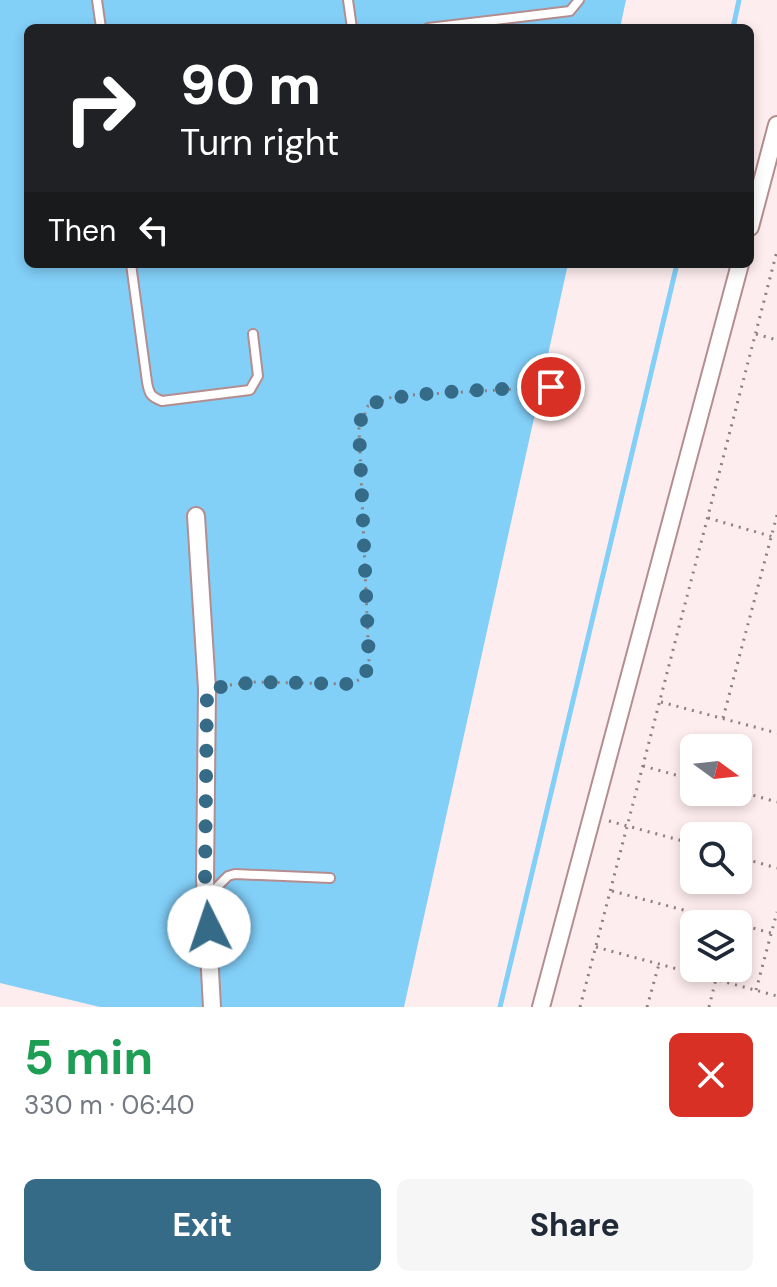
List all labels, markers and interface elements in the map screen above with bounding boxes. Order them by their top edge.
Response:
text: 90 m [180,48,321,121]
icon: right [48,56,152,160]
text: Turn right [180,119,339,166]
icon: left [132,208,176,252]
text: Then [48,211,116,250]
pin [517,353,585,421]
icon: arrive [529,365,573,409]
north arrow [680,734,752,806]
map controls [680,734,752,982]
button: search [680,822,752,894]
position arrow [167,885,251,969]
button: layers [680,910,752,982]
text: 5 min [24,1026,153,1089]
button: close [669,1033,753,1117]
text: 330 m · 06:40 [24,1088,195,1122]
button: Exit [24,1179,381,1271]
button: Share [397,1179,753,1271]

